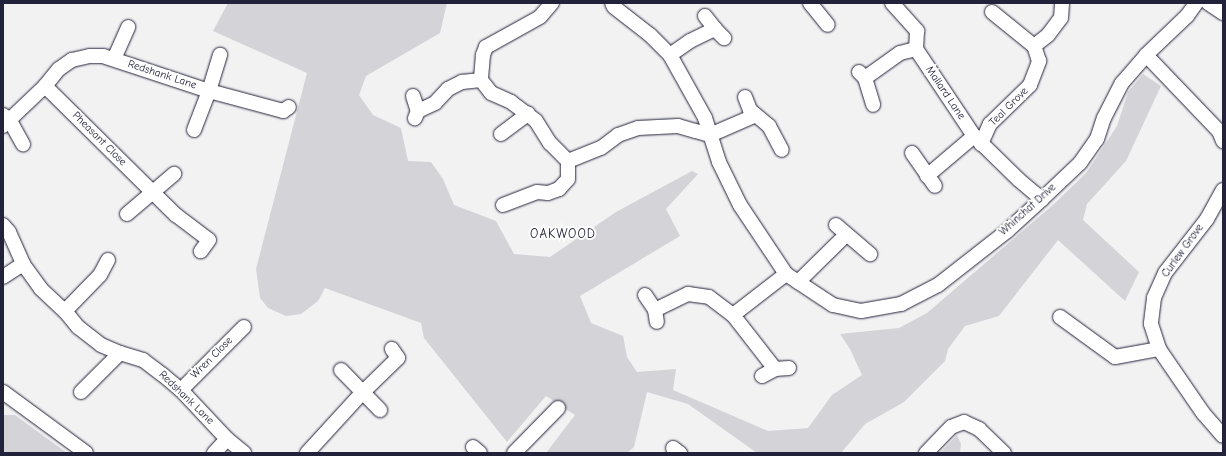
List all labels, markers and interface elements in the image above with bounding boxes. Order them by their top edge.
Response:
street label: Redshank Lane [126,58,198,92]
street label: Mallard Lane [922,64,968,122]
street label: Teal Grove [987,85,1031,129]
street label: Pheasant Close [69,109,129,169]
street label: Whinchat Drive [997,181,1059,239]
street label: Curlew Grove [1159,222,1207,280]
district label: OAKWOOD [530,226,596,242]
street label: Wren Close [188,334,236,382]
street label: Redshank Lane [156,368,216,428]

